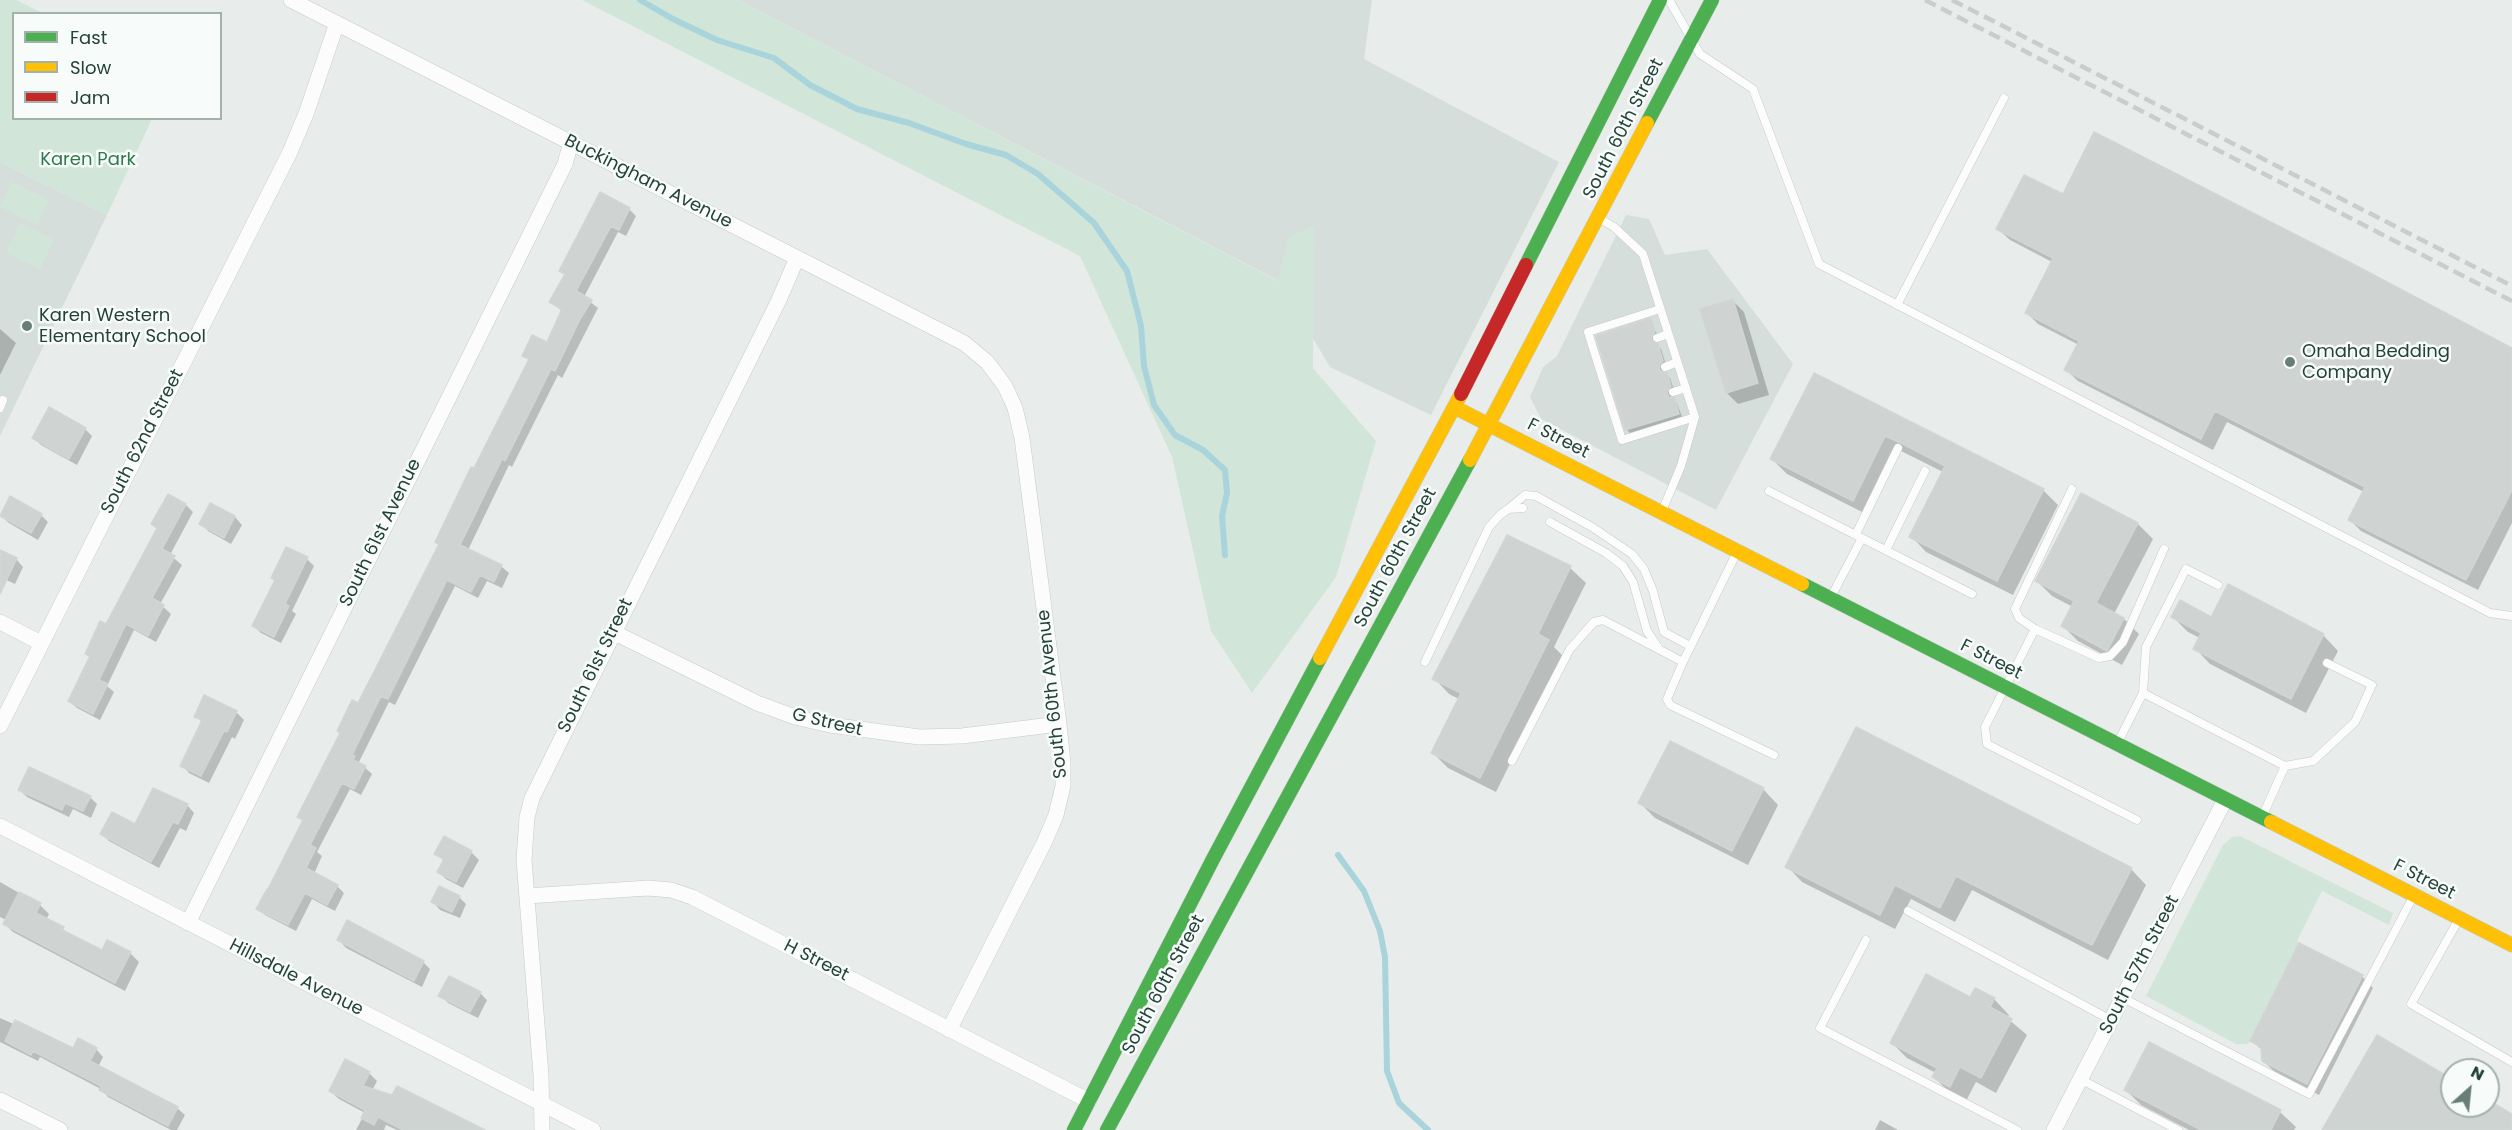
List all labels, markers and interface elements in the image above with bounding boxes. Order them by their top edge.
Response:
legend [12,12,222,120]
text: Fast [70,25,107,50]
text: Slow [70,55,111,80]
street label: South 60th Street [1579,55,1669,203]
text: Jam [70,85,110,110]
street label: Buckingham Avenue [560,130,736,234]
park label: Karen Park [40,149,136,171]
place label: Karen Western Elementary School [39,305,206,348]
marker: Karen Western Elementary School [20,319,34,333]
place label: Omaha Bedding Company [2302,341,2450,384]
marker: Omaha Bedding Company [2283,355,2297,369]
street label: South 62nd Street [97,366,189,518]
street label: F Street [1523,414,1593,464]
street label: South 61st Avenue [336,455,426,611]
street label: South 60th Street [1350,485,1442,631]
street label: South 61st Street [554,595,638,737]
street label: South 60th Avenue [1033,608,1073,780]
street label: F Street [1956,635,2026,685]
street label: G Street [790,704,864,742]
street label: F Street [2389,855,2459,905]
street label: South 57th Street [2096,892,2184,1038]
street label: South 60th Street [1118,912,1210,1058]
street label: Hillsdale Avenue [225,935,367,1021]
street label: H Street [780,935,852,987]
north arrow [2440,1058,2500,1118]
text: N [2467,1060,2488,1086]

